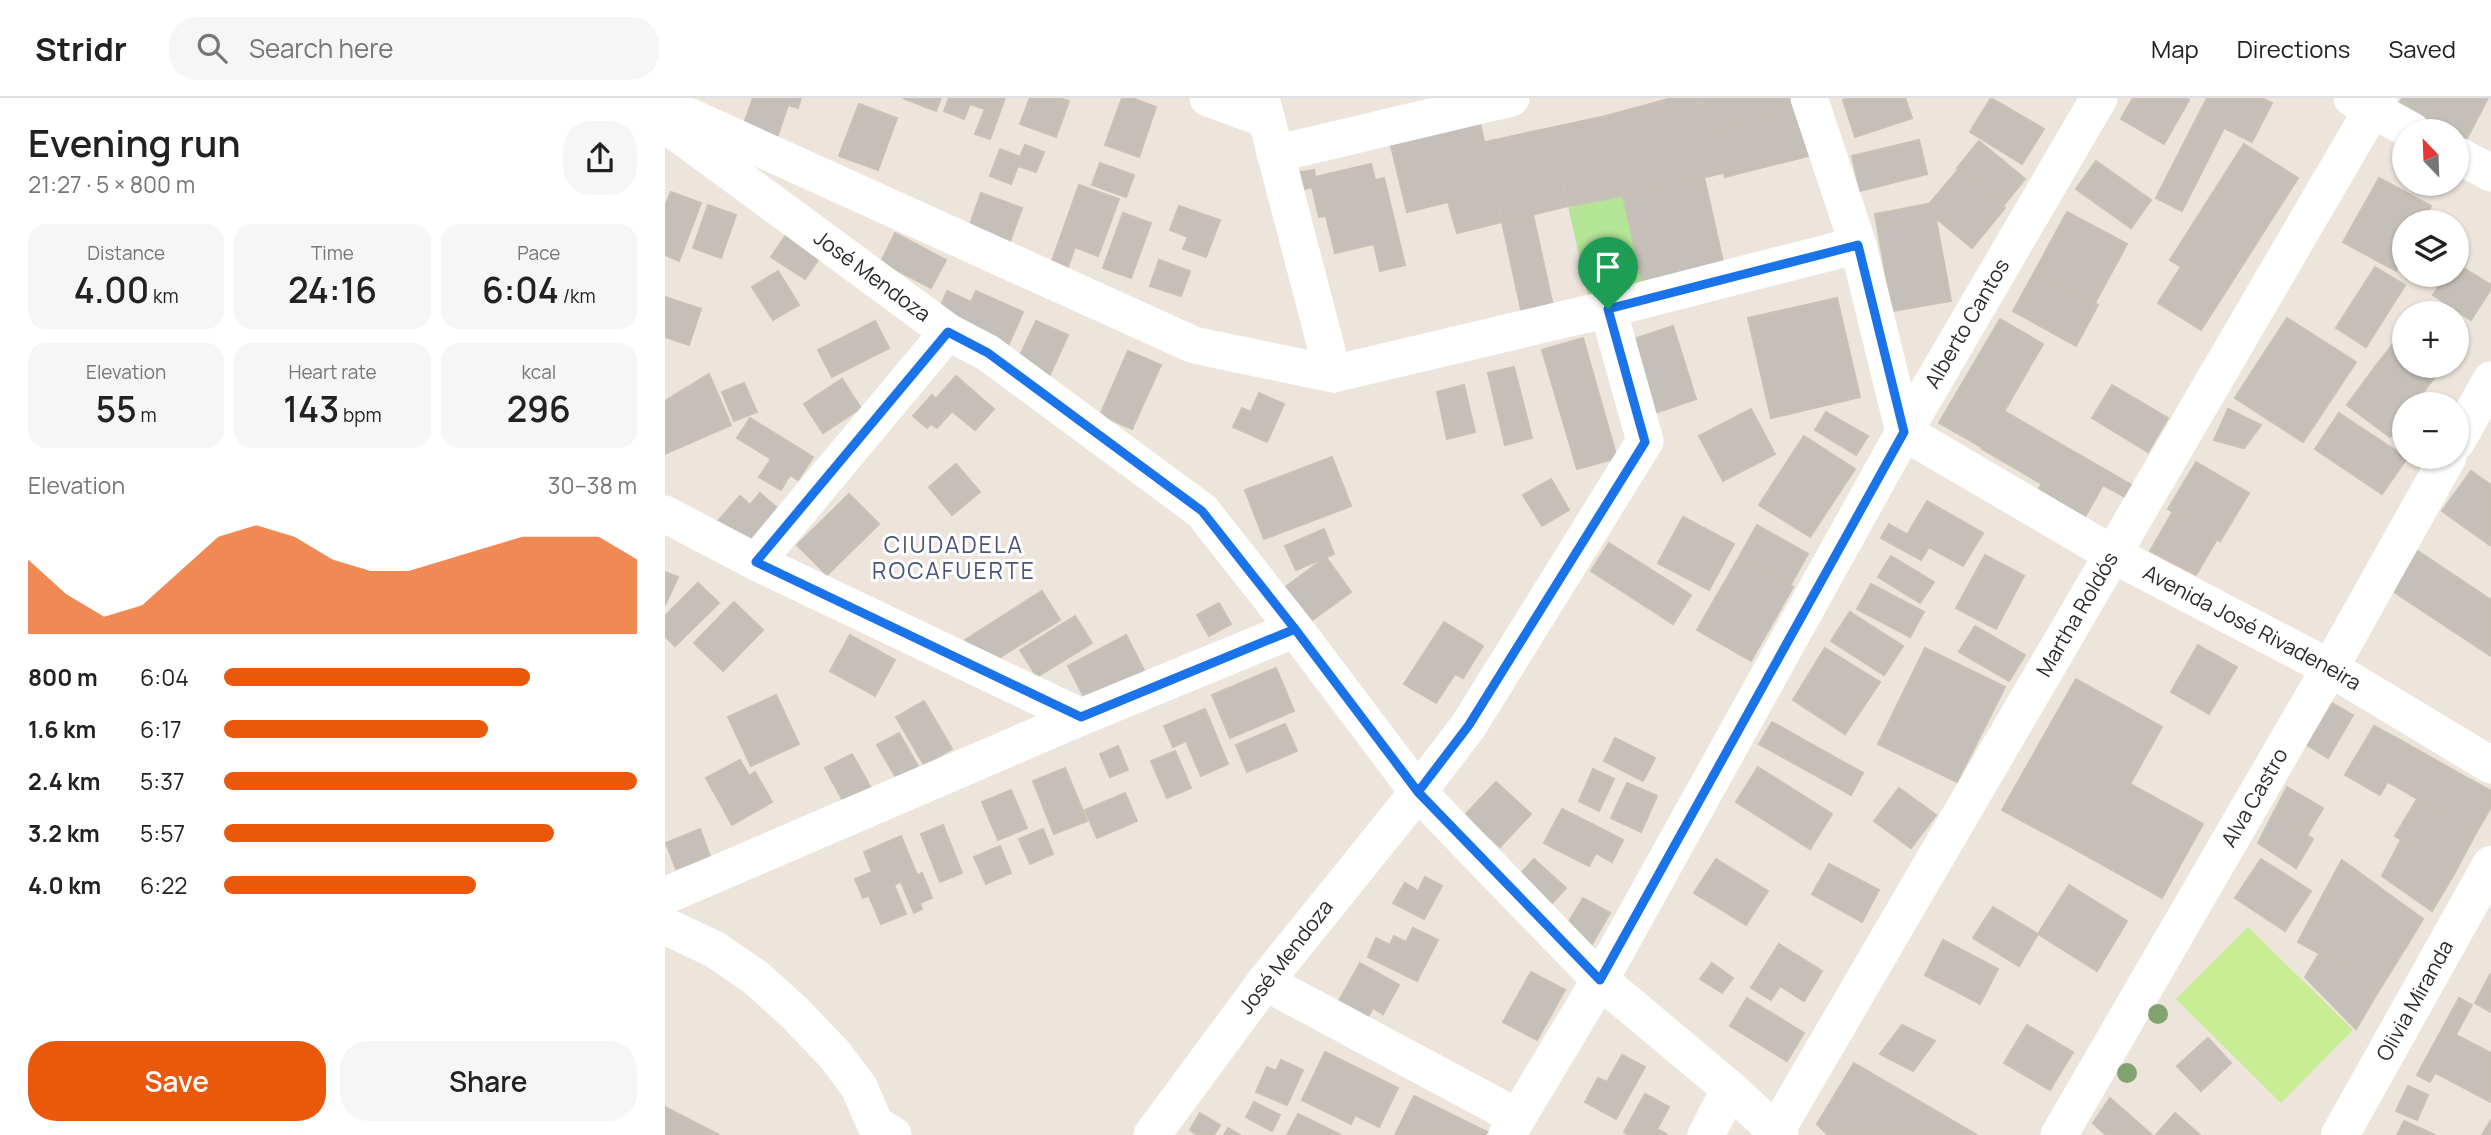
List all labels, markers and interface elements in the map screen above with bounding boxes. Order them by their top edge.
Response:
search box [169,17,659,80]
text: Stridr [35,26,127,71]
icon: search [193,29,231,67]
text: Search here [249,30,393,66]
text: Map [2151,32,2199,65]
text: Directions [2237,32,2350,65]
text: Saved [2388,32,2456,65]
text: Evening run [28,116,241,168]
north arrow [2392,119,2469,196]
map controls [2392,119,2469,469]
button: share [563,121,637,195]
text: 21:27 · 5 × 800 m [28,168,195,200]
button: layers [2392,210,2469,287]
street label: José Mendoza [809,223,937,328]
pin [1578,237,1638,309]
text: Distance [87,240,165,266]
text: Time [311,240,354,266]
text: Pace [517,240,560,266]
icon: arrive [1589,248,1627,286]
street label: Alberto Cantos [1918,253,2015,393]
text: 4.00 [74,266,149,314]
text: 24:16 [288,266,377,314]
text: 6:04 [482,266,559,314]
text: km [149,283,179,309]
text: /km [559,283,596,309]
button: + [2392,301,2469,378]
text: Elevation [86,359,166,385]
text: Heart rate [288,359,377,385]
text: kcal [521,359,556,385]
text: 55 [96,385,137,433]
text: 143 [283,385,339,433]
text: 296 [507,385,571,433]
button: − [2392,392,2469,469]
text: m [137,402,157,428]
text: bpm [339,402,382,428]
text: Elevation [28,469,125,501]
text: 30–38 m [548,469,637,501]
district label: CIUDADELA ROCAFUERTE [872,528,1036,586]
street label: Martha Roldós [2029,547,2124,682]
street label: Avenida José Rivadeneira [2139,558,2367,697]
text: 800 m [28,661,98,693]
text: 6:04 [140,661,189,693]
text: 1.6 km [28,713,96,745]
text: 6:17 [140,713,182,745]
street label: Alva Castro [2214,743,2294,852]
text: 2.4 km [28,765,100,797]
text: 5:37 [140,765,184,797]
text: 3.2 km [28,817,100,849]
text: 5:57 [140,817,185,849]
text: 4.0 km [28,869,101,901]
text: 6:22 [140,869,187,901]
street label: José Mendoza [1232,893,1339,1019]
street label: Olivia Miranda [2369,935,2459,1066]
button: Save [28,1041,326,1121]
button: Share [340,1041,637,1121]

